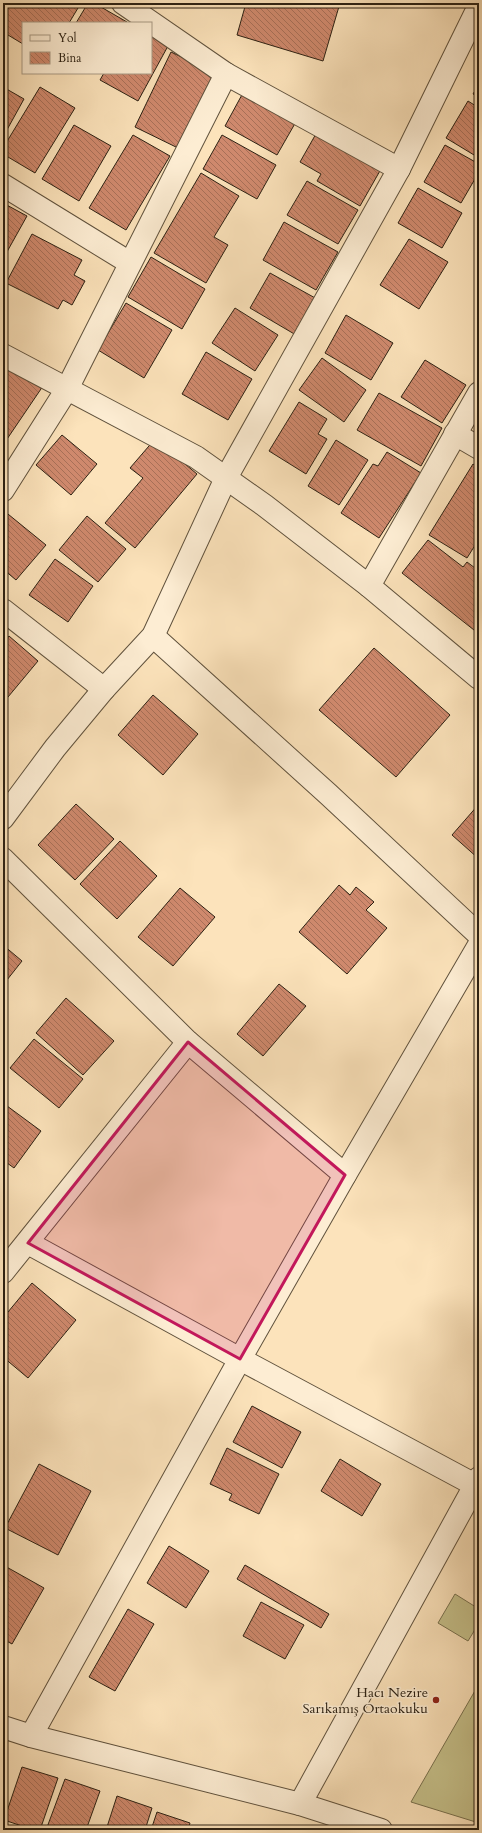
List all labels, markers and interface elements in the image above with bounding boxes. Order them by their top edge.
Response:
legend [22,22,152,74]
text: Yol [58,30,77,46]
text: Bina [58,50,82,66]
place label: Hacı Nezire Sarıkamış Ortaokuku [303,1683,428,1718]
marker: Hacı Nezire Sarıkamış Ortaokuku [431,1695,441,1705]

